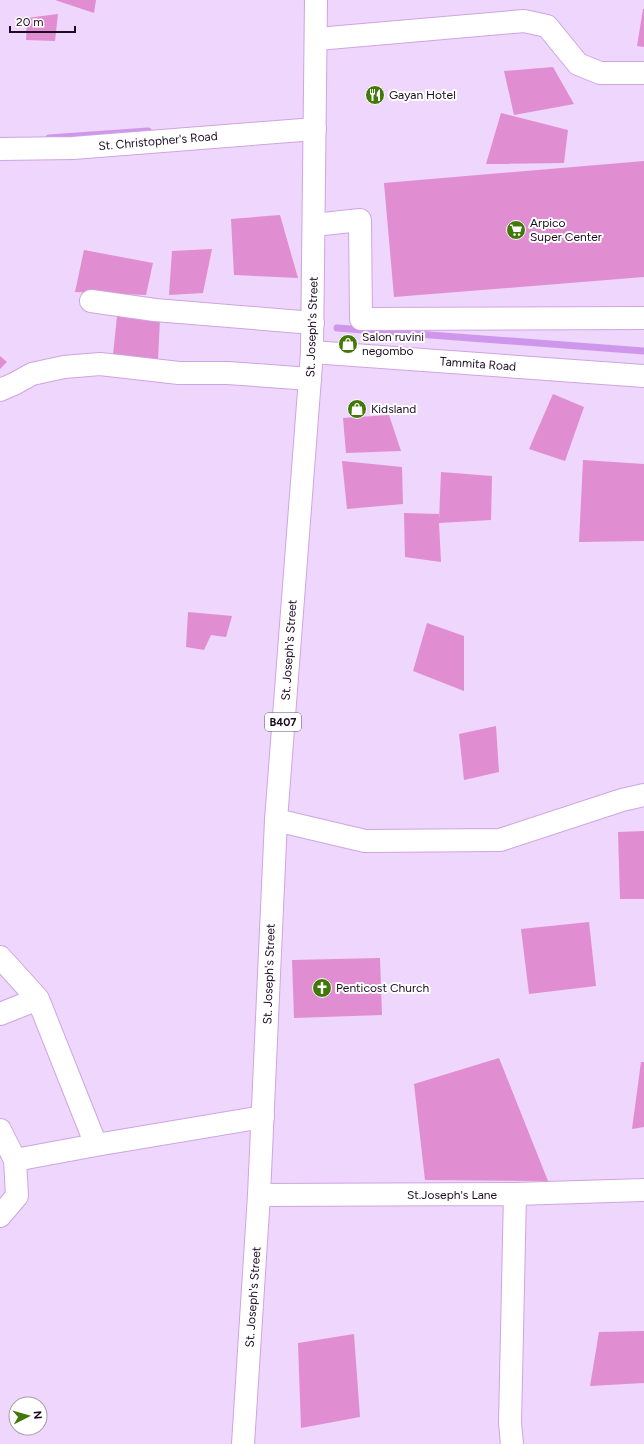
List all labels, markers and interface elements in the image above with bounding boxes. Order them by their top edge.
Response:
scale bar [10,8,75,34]
text: 20 m [16,15,44,29]
restaurant icon: Gayan Hotel [364,84,386,106]
place label: Gayan Hotel [389,88,456,102]
street label: St. Christopher's Road [98,129,218,153]
place label: Arpico Super Center [530,216,602,244]
supermarket icon: Arpico Super Center [505,219,527,241]
street label: St. Joseph's Street [303,276,321,378]
place label: Salon ruvini negombo [362,330,424,358]
shop icon: Salon ruvini negombo [337,333,359,355]
street label: Tammita Road [439,354,517,374]
shop icon: Kidsland [346,398,368,420]
place label: Kidsland [371,402,416,416]
street label: St. Joseph's Street [278,599,300,701]
road number: B407 [265,713,301,731]
street label: St. Joseph's Street [260,923,278,1025]
church icon: Penticost Church [311,977,333,999]
place label: Penticost Church [336,981,430,995]
street label: St.Joseph's Lane [407,1188,497,1202]
street label: St. Joseph's Street [242,1246,264,1348]
north arrow [8,1396,48,1436]
text: N [31,1410,44,1420]

